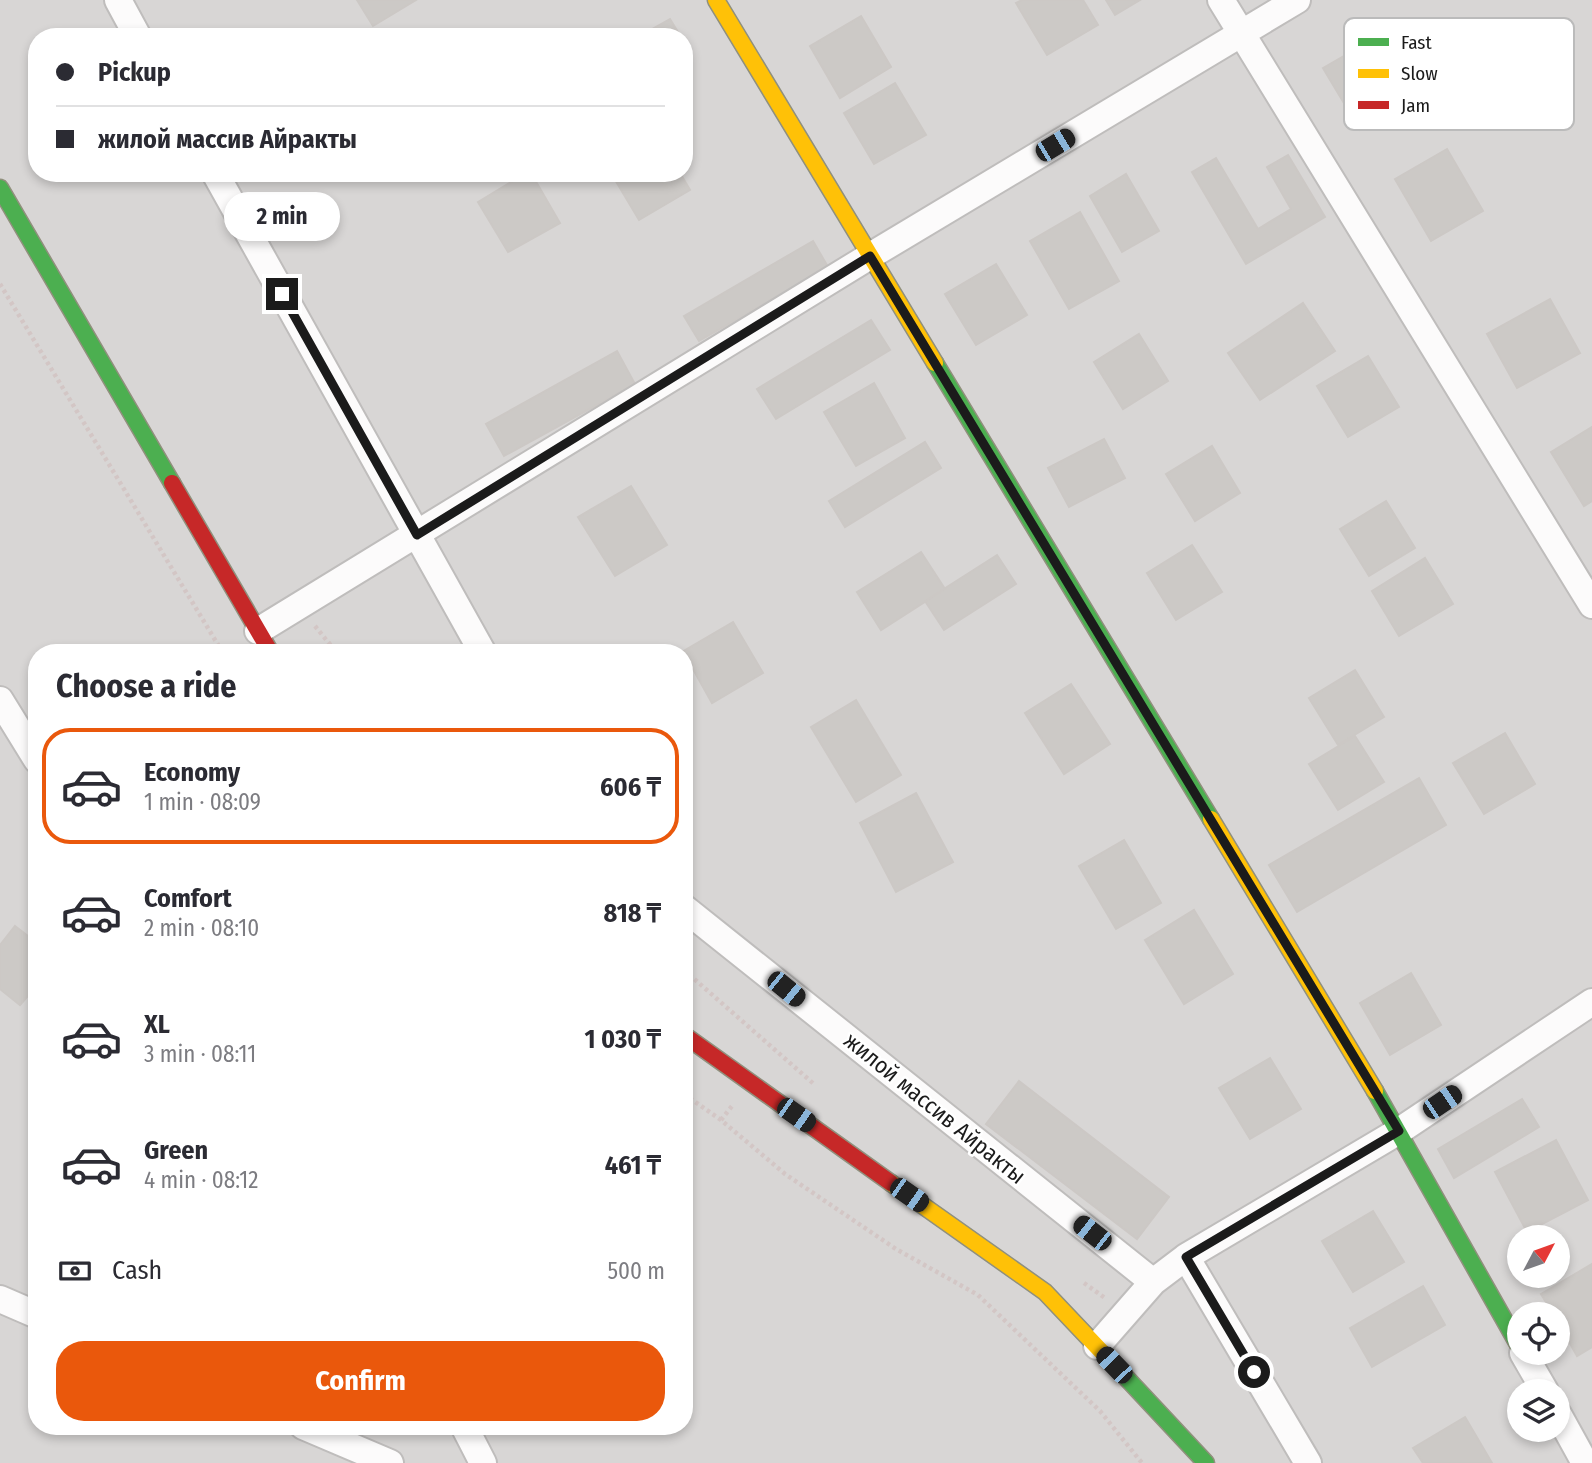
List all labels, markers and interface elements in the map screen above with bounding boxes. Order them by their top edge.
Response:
legend [1344,18,1574,130]
text: Fast [1401,31,1432,54]
text: Pickup [98,57,171,88]
text: Slow [1401,62,1438,85]
text: Jam [1401,94,1430,117]
text: жилой массив Айракты [98,124,357,155]
car [1032,125,1079,165]
callout: 2 min [224,192,340,242]
text: 2 min [257,202,308,230]
route end [266,278,298,310]
text: Choose a ride [56,667,237,705]
icon: car [60,755,123,818]
text: Economy [144,757,240,788]
text: 606 ₸ [600,772,661,803]
text: 1 min · 08:09 [144,788,261,816]
icon: car [60,881,123,944]
text: Comfort [144,883,232,914]
text: 818 ₸ [604,898,661,929]
text: 2 min · 08:10 [144,914,259,942]
car [764,968,809,1010]
icon: car [60,1007,123,1070]
text: XL [144,1009,170,1040]
text: 1 030 ₸ [585,1024,661,1055]
street label: жилой массив Айракты [838,1026,1032,1190]
text: 3 min · 08:11 [144,1040,256,1068]
car [1419,1082,1466,1122]
car [773,1094,820,1136]
icon: car [60,1133,123,1196]
text: Green [144,1135,208,1166]
text: 461 ₸ [605,1150,661,1181]
text: 4 min · 08:12 [144,1166,258,1194]
car [886,1174,933,1216]
car [1069,1212,1116,1254]
north arrow [1507,1225,1570,1288]
map controls [1507,1225,1570,1442]
icon: cash [56,1252,94,1290]
text: Cash [112,1255,162,1286]
text: 500 m [607,1257,665,1285]
button: locate [1507,1302,1570,1365]
button: Confirm [56,1341,665,1421]
car [1092,1343,1137,1387]
route start [1238,1356,1270,1388]
button: layers [1507,1379,1570,1442]

